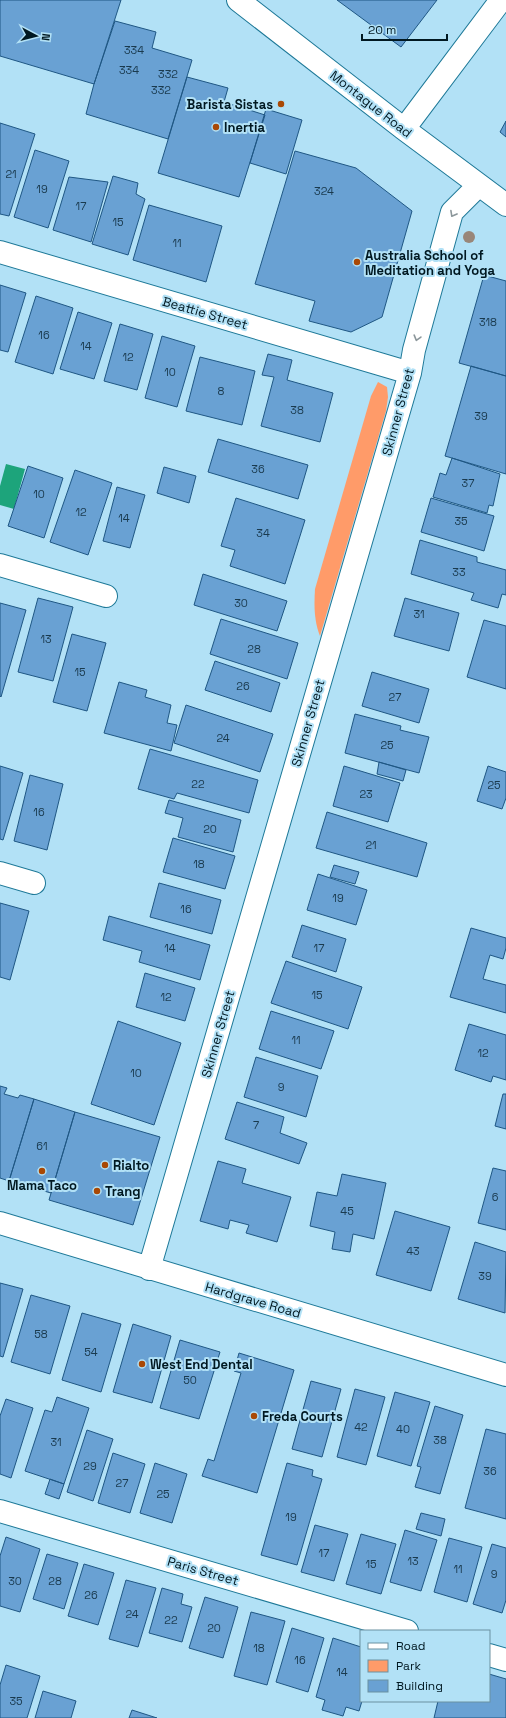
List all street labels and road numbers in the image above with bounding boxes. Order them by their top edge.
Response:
street label: Montague Road [327,67,415,141]
street label: Beattie Street [160,293,250,333]
street label: Skinner Street [378,366,418,458]
street label: Skinner Street [287,678,329,768]
street label: Skinner Street [197,989,239,1079]
street label: Hardgrave Road [203,1278,303,1322]
street label: Paris Street [165,1553,241,1589]

